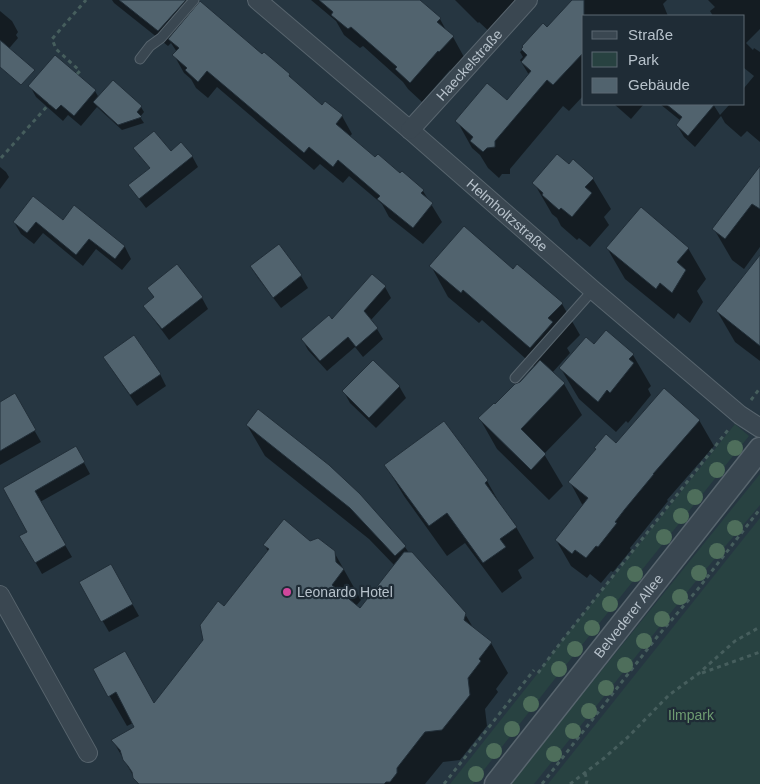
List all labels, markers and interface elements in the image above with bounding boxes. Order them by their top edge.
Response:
legend [582,15,745,105]
street label: Haeckelstraße [433,26,506,104]
text: Straße [628,26,673,43]
text: Park [628,51,659,68]
text: Gebäude [628,76,690,93]
street label: Helmholtzstraße [464,175,551,255]
street label: Belvederer Allee [591,571,666,661]
place label: Leonardo Hotel [297,584,393,600]
marker: Leonardo Hotel [281,586,293,598]
park label: Ilmpark [668,707,715,723]

